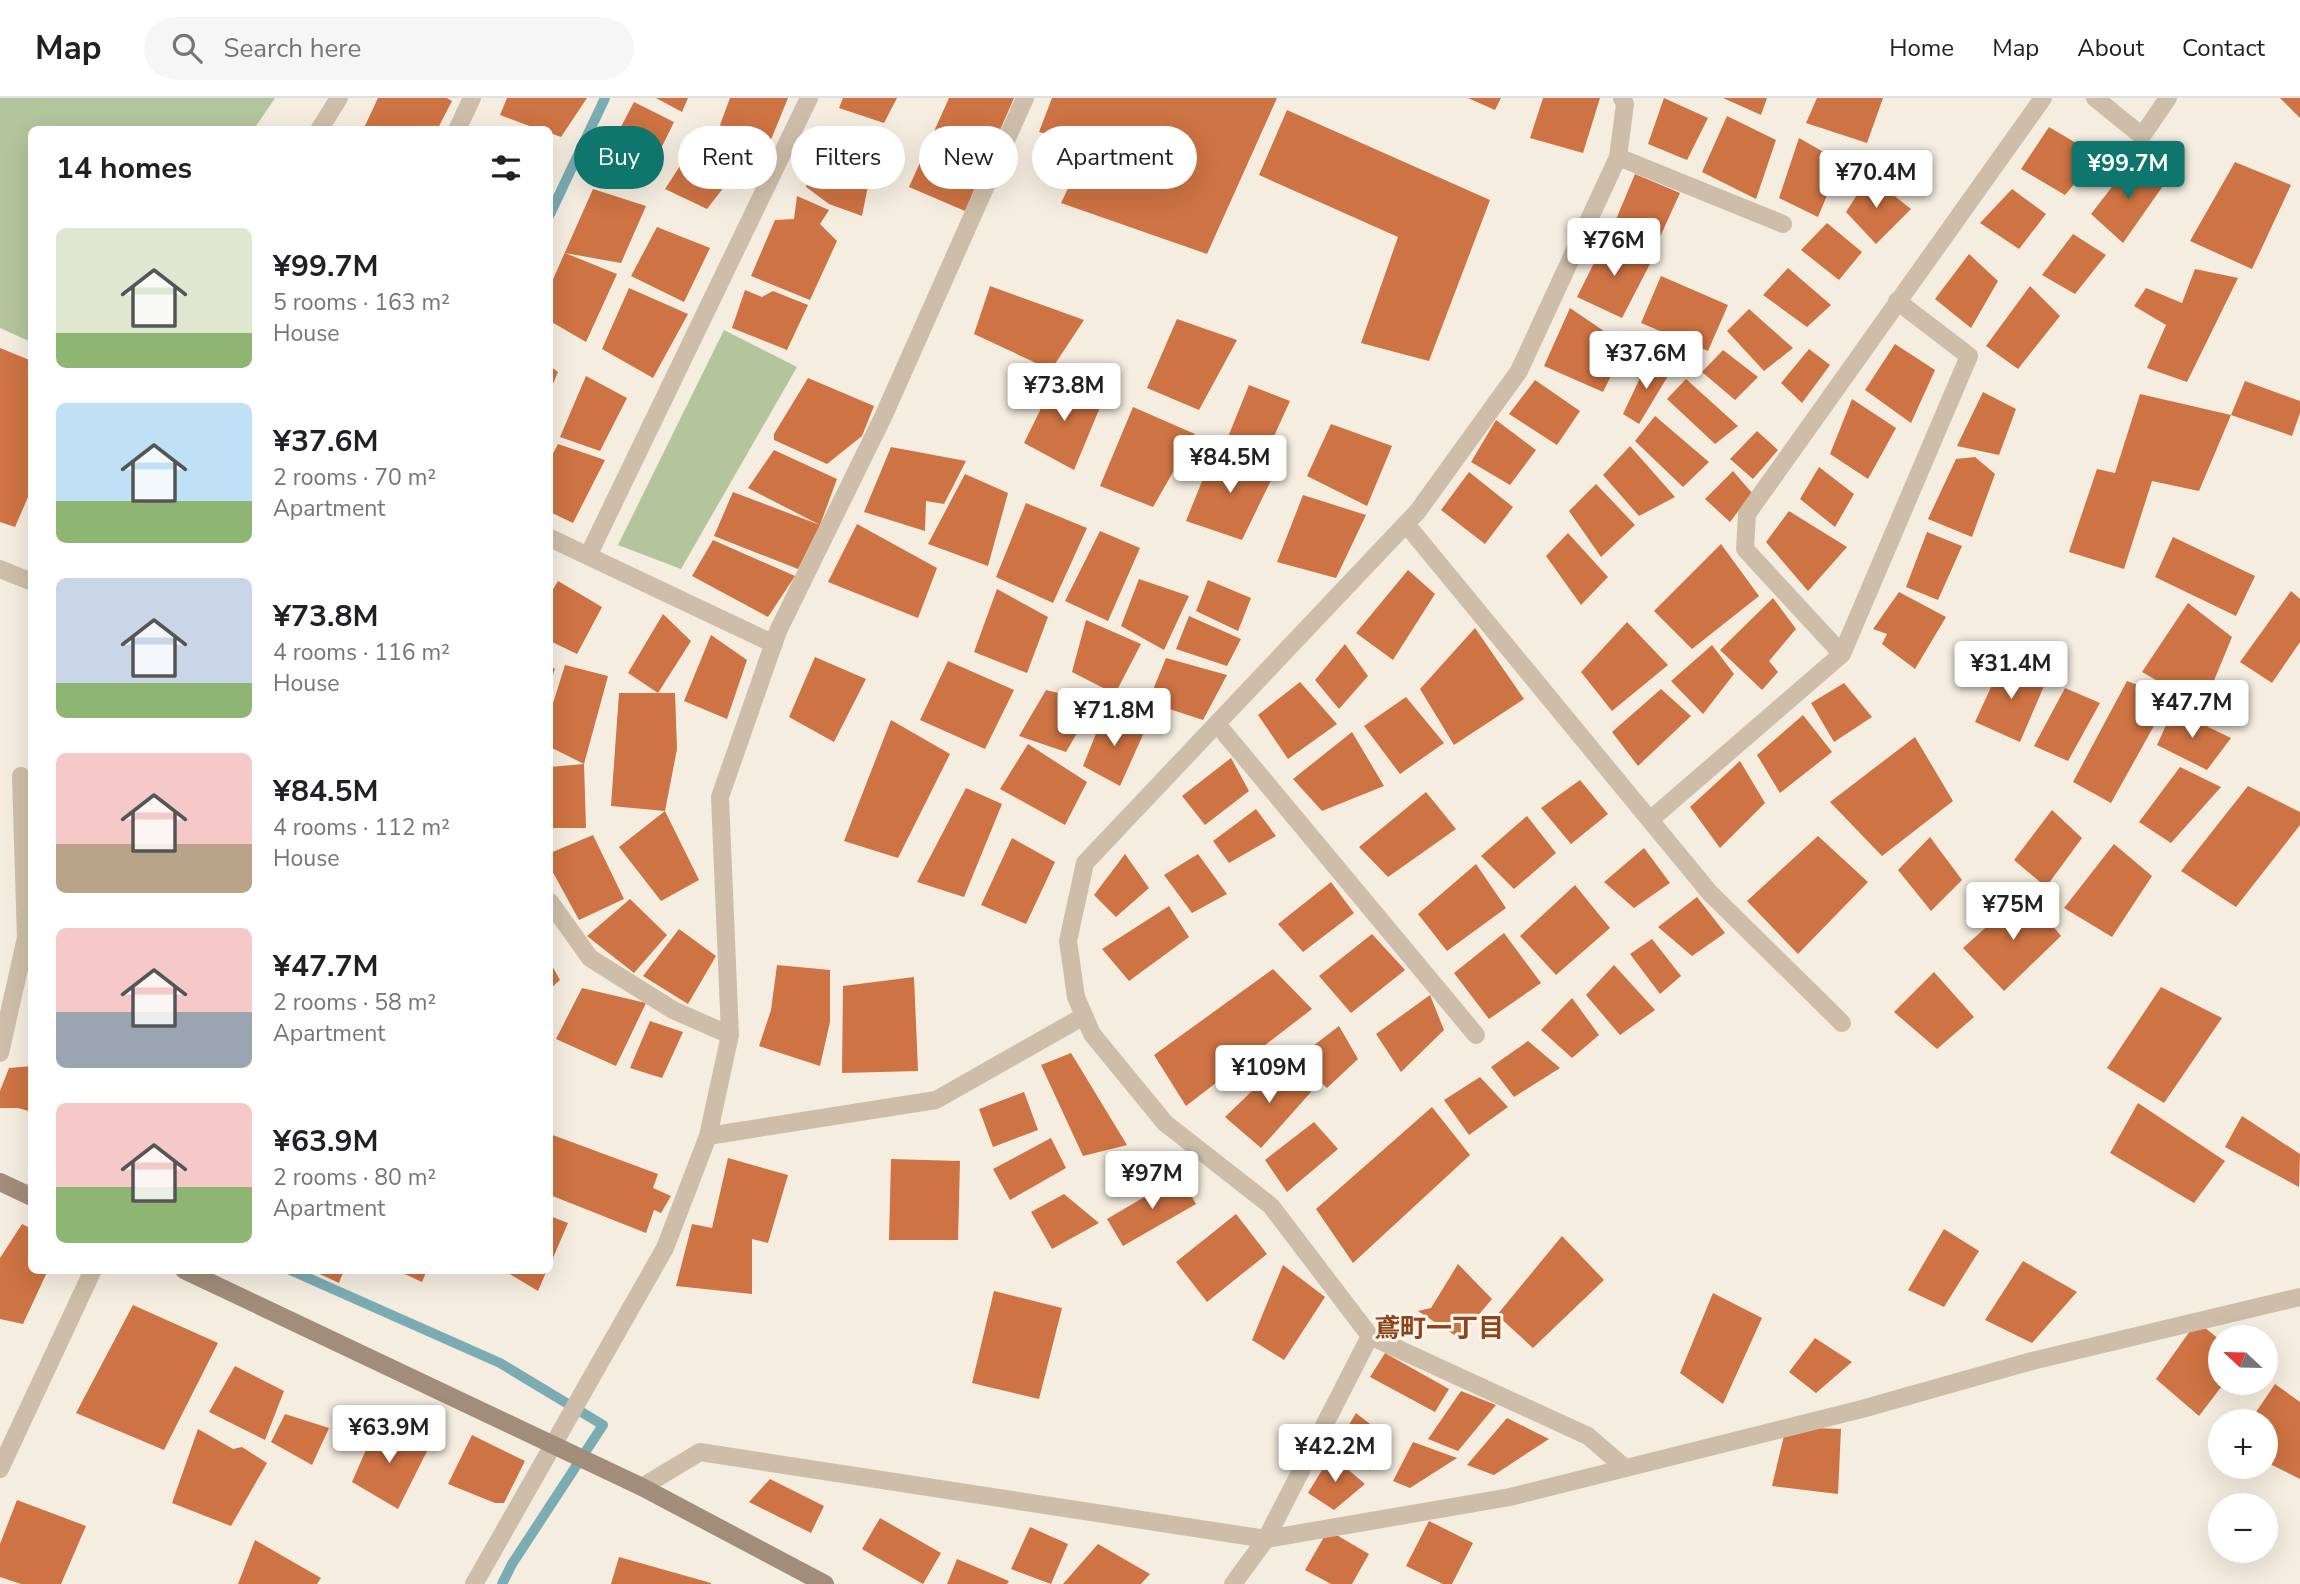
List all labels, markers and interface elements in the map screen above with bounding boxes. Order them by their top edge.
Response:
search box [144,17,634,80]
text: Map [35,26,102,71]
icon: search [168,29,206,67]
text: Search here [224,31,361,66]
text: Home [1889,32,1954,64]
text: Map [1992,32,2039,64]
text: About [2077,32,2144,64]
text: Contact [2182,32,2265,64]
chip: Buy [574,126,664,189]
chip: Rent [678,126,777,189]
chip: Filters [791,126,905,189]
chip: New [919,126,1018,189]
chip: Apartment [1032,126,1197,189]
pin: ¥99.7M [2071,141,2185,201]
text: 14 homes [56,148,192,189]
text: ¥99.7M [2088,148,2168,179]
icon: filters [487,149,525,187]
pin: ¥70.4M [1819,150,1933,210]
text: ¥70.4M [1836,157,1916,188]
pin: ¥76M [1573,218,1655,278]
text: ¥76M [1583,225,1645,256]
text: ¥99.7M [273,246,378,287]
icon: home [112,256,196,340]
text: 5 rooms · 163 m² [273,287,450,318]
text: House [273,318,340,349]
pin: ¥37.6M [1589,331,1703,391]
text: ¥37.6M [1606,338,1686,369]
pin: ¥73.8M [1007,364,1121,423]
text: ¥73.8M [1024,370,1104,401]
text: ¥37.6M [273,421,378,462]
icon: home [112,431,196,515]
pin: ¥84.5M [1173,436,1287,495]
text: ¥84.5M [1190,442,1270,473]
text: 2 rooms · 70 m² [273,462,436,493]
text: Apartment [273,493,385,524]
text: ¥73.8M [273,596,378,637]
icon: home [112,606,196,690]
text: 4 rooms · 116 m² [273,637,450,668]
pin: ¥31.4M [1954,642,2068,701]
text: ¥31.4M [1971,648,2051,679]
text: House [273,668,340,699]
pin: ¥47.7M [2135,680,2249,740]
text: ¥47.7M [2152,687,2232,718]
pin: ¥71.8M [1057,688,1171,748]
text: ¥71.8M [1074,695,1154,726]
text: ¥84.5M [273,771,378,812]
icon: home [112,781,196,865]
text: 4 rooms · 112 m² [273,812,450,843]
text: House [273,843,340,874]
pin: ¥75M [1972,882,2054,942]
text: ¥75M [1982,889,2044,920]
text: ¥47.7M [273,946,378,987]
icon: home [112,956,196,1040]
text: 2 rooms · 58 m² [273,987,436,1018]
text: Apartment [273,1018,385,1049]
pin: ¥109M [1220,1046,1318,1105]
text: ¥109M [1231,1052,1307,1083]
text: ¥63.9M [273,1121,378,1162]
icon: home [112,1131,196,1215]
pin: ¥97M [1111,1152,1193,1211]
text: ¥97M [1121,1158,1183,1189]
text: 2 rooms · 80 m² [273,1162,436,1193]
text: Apartment [273,1193,385,1224]
district label: 鳶町一丁目 [1374,1311,1504,1346]
north arrow [2208,1325,2278,1395]
map controls [2208,1325,2278,1563]
pin: ¥63.9M [332,1406,446,1465]
button: + [2208,1409,2278,1479]
text: ¥63.9M [349,1412,429,1443]
pin: ¥42.2M [1278,1424,1392,1484]
text: ¥42.2M [1295,1431,1375,1462]
button: − [2208,1493,2278,1563]

